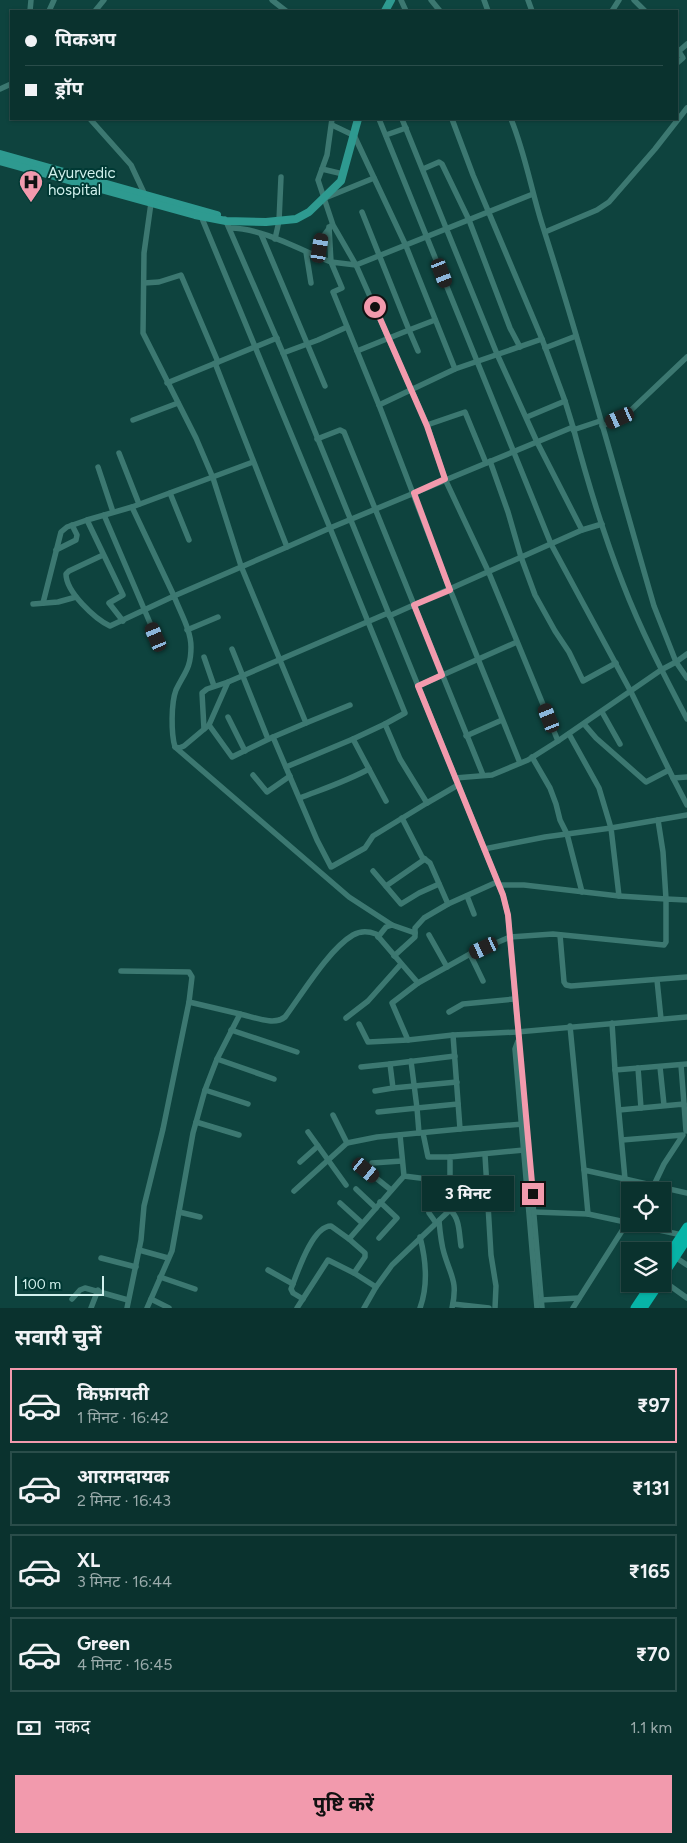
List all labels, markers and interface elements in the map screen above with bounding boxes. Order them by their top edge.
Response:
text: पिकअप [55,28,116,51]
text: ड्रॉप [55,77,83,100]
place label: Ayurvedic hospital [48,164,116,199]
hospital icon: Ayurvedic hospital [18,169,44,203]
car [310,232,329,264]
car [429,256,454,290]
route start [364,296,386,318]
car [603,405,636,431]
car [143,620,168,654]
car [536,701,561,735]
car [467,935,500,961]
car [349,1155,382,1185]
callout: 3 मिनट [423,1176,516,1212]
map controls [621,1182,671,1292]
button: locate [621,1182,671,1232]
route end [522,1183,544,1205]
text: 3 मिनट [445,1184,491,1203]
button: layers [621,1242,671,1292]
scale bar [15,1273,104,1296]
text: 100 m [22,1276,61,1293]
text: सवारी चुनें [15,1324,101,1351]
text: किफ़ायती [77,1382,149,1405]
icon: car [17,1383,62,1428]
text: ₹97 [637,1394,670,1417]
text: 1 मिनट · 16:42 [77,1408,169,1427]
text: आरामदायक [77,1465,169,1488]
icon: car [17,1466,62,1511]
text: ₹131 [632,1477,670,1500]
text: 2 मिनट · 16:43 [77,1491,171,1510]
icon: car [17,1549,62,1594]
text: XL [77,1549,100,1572]
text: ₹165 [629,1560,670,1583]
text: 3 मिनट · 16:44 [77,1572,172,1591]
icon: car [17,1632,62,1677]
text: Green [77,1632,130,1655]
text: ₹70 [636,1643,670,1666]
text: 4 मिनट · 16:45 [77,1655,172,1674]
icon: cash [15,1714,43,1742]
text: नकद [55,1715,90,1738]
text: 1.1 km [630,1718,672,1737]
button: पुष्टि करें [15,1775,672,1833]

